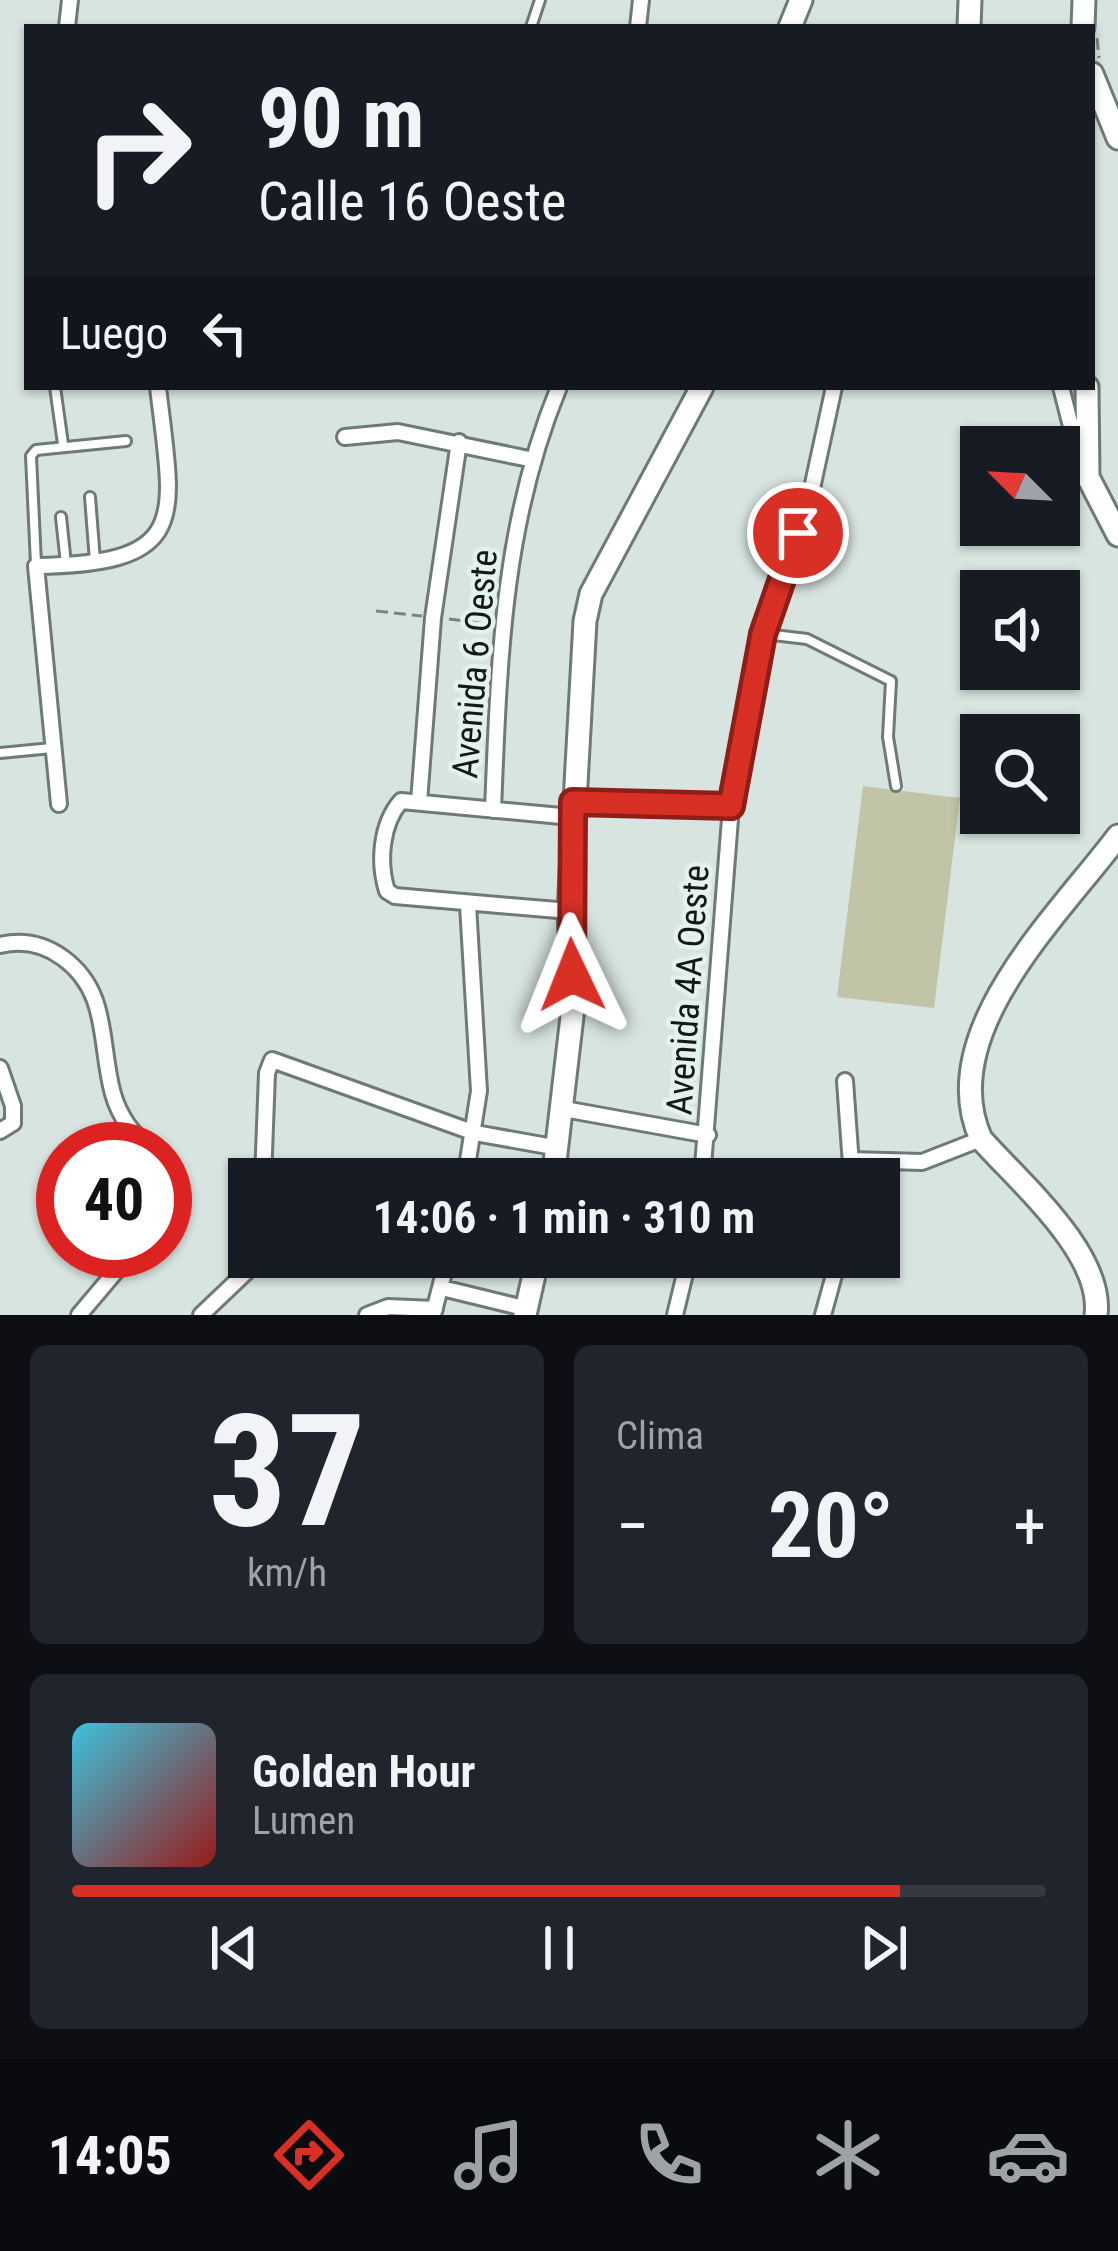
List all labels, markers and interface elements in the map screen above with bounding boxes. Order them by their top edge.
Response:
text: 90 m [258,69,425,168]
icon: right [60,72,216,228]
text: Calle 16 Oeste [258,170,566,233]
icon: left [192,300,258,366]
text: Luego [60,307,168,360]
north arrow [960,426,1080,546]
map controls [960,426,1080,834]
pin [747,482,849,584]
icon: arrive [765,500,831,566]
street label: Avenida 6 Oeste [444,548,506,780]
button: sound [960,570,1080,690]
button: search [960,714,1080,834]
street label: Avenida 4A Oeste [658,864,718,1116]
position arrow [509,912,635,1038]
speed limit sign: 40 [36,1122,192,1278]
text: 14:06 · 1 min · 310 m [373,1191,755,1244]
text: 37 [208,1380,366,1563]
text: Clima [616,1413,704,1459]
text: 20° [768,1474,894,1579]
text: − [616,1488,649,1565]
text: + [1013,1488,1046,1565]
text: km/h [247,1550,327,1596]
text: Golden Hour [252,1745,475,1798]
text: Lumen [252,1798,355,1844]
icon: previous [201,1915,267,1981]
icon: pause [526,1915,592,1981]
icon: next [851,1915,917,1981]
icon: directions [267,2113,351,2197]
icon: music [447,2113,531,2197]
icon: phone [627,2113,711,2197]
icon: climate [806,2113,890,2197]
icon: car [986,2113,1070,2197]
text: 14:05 [48,2124,172,2187]

